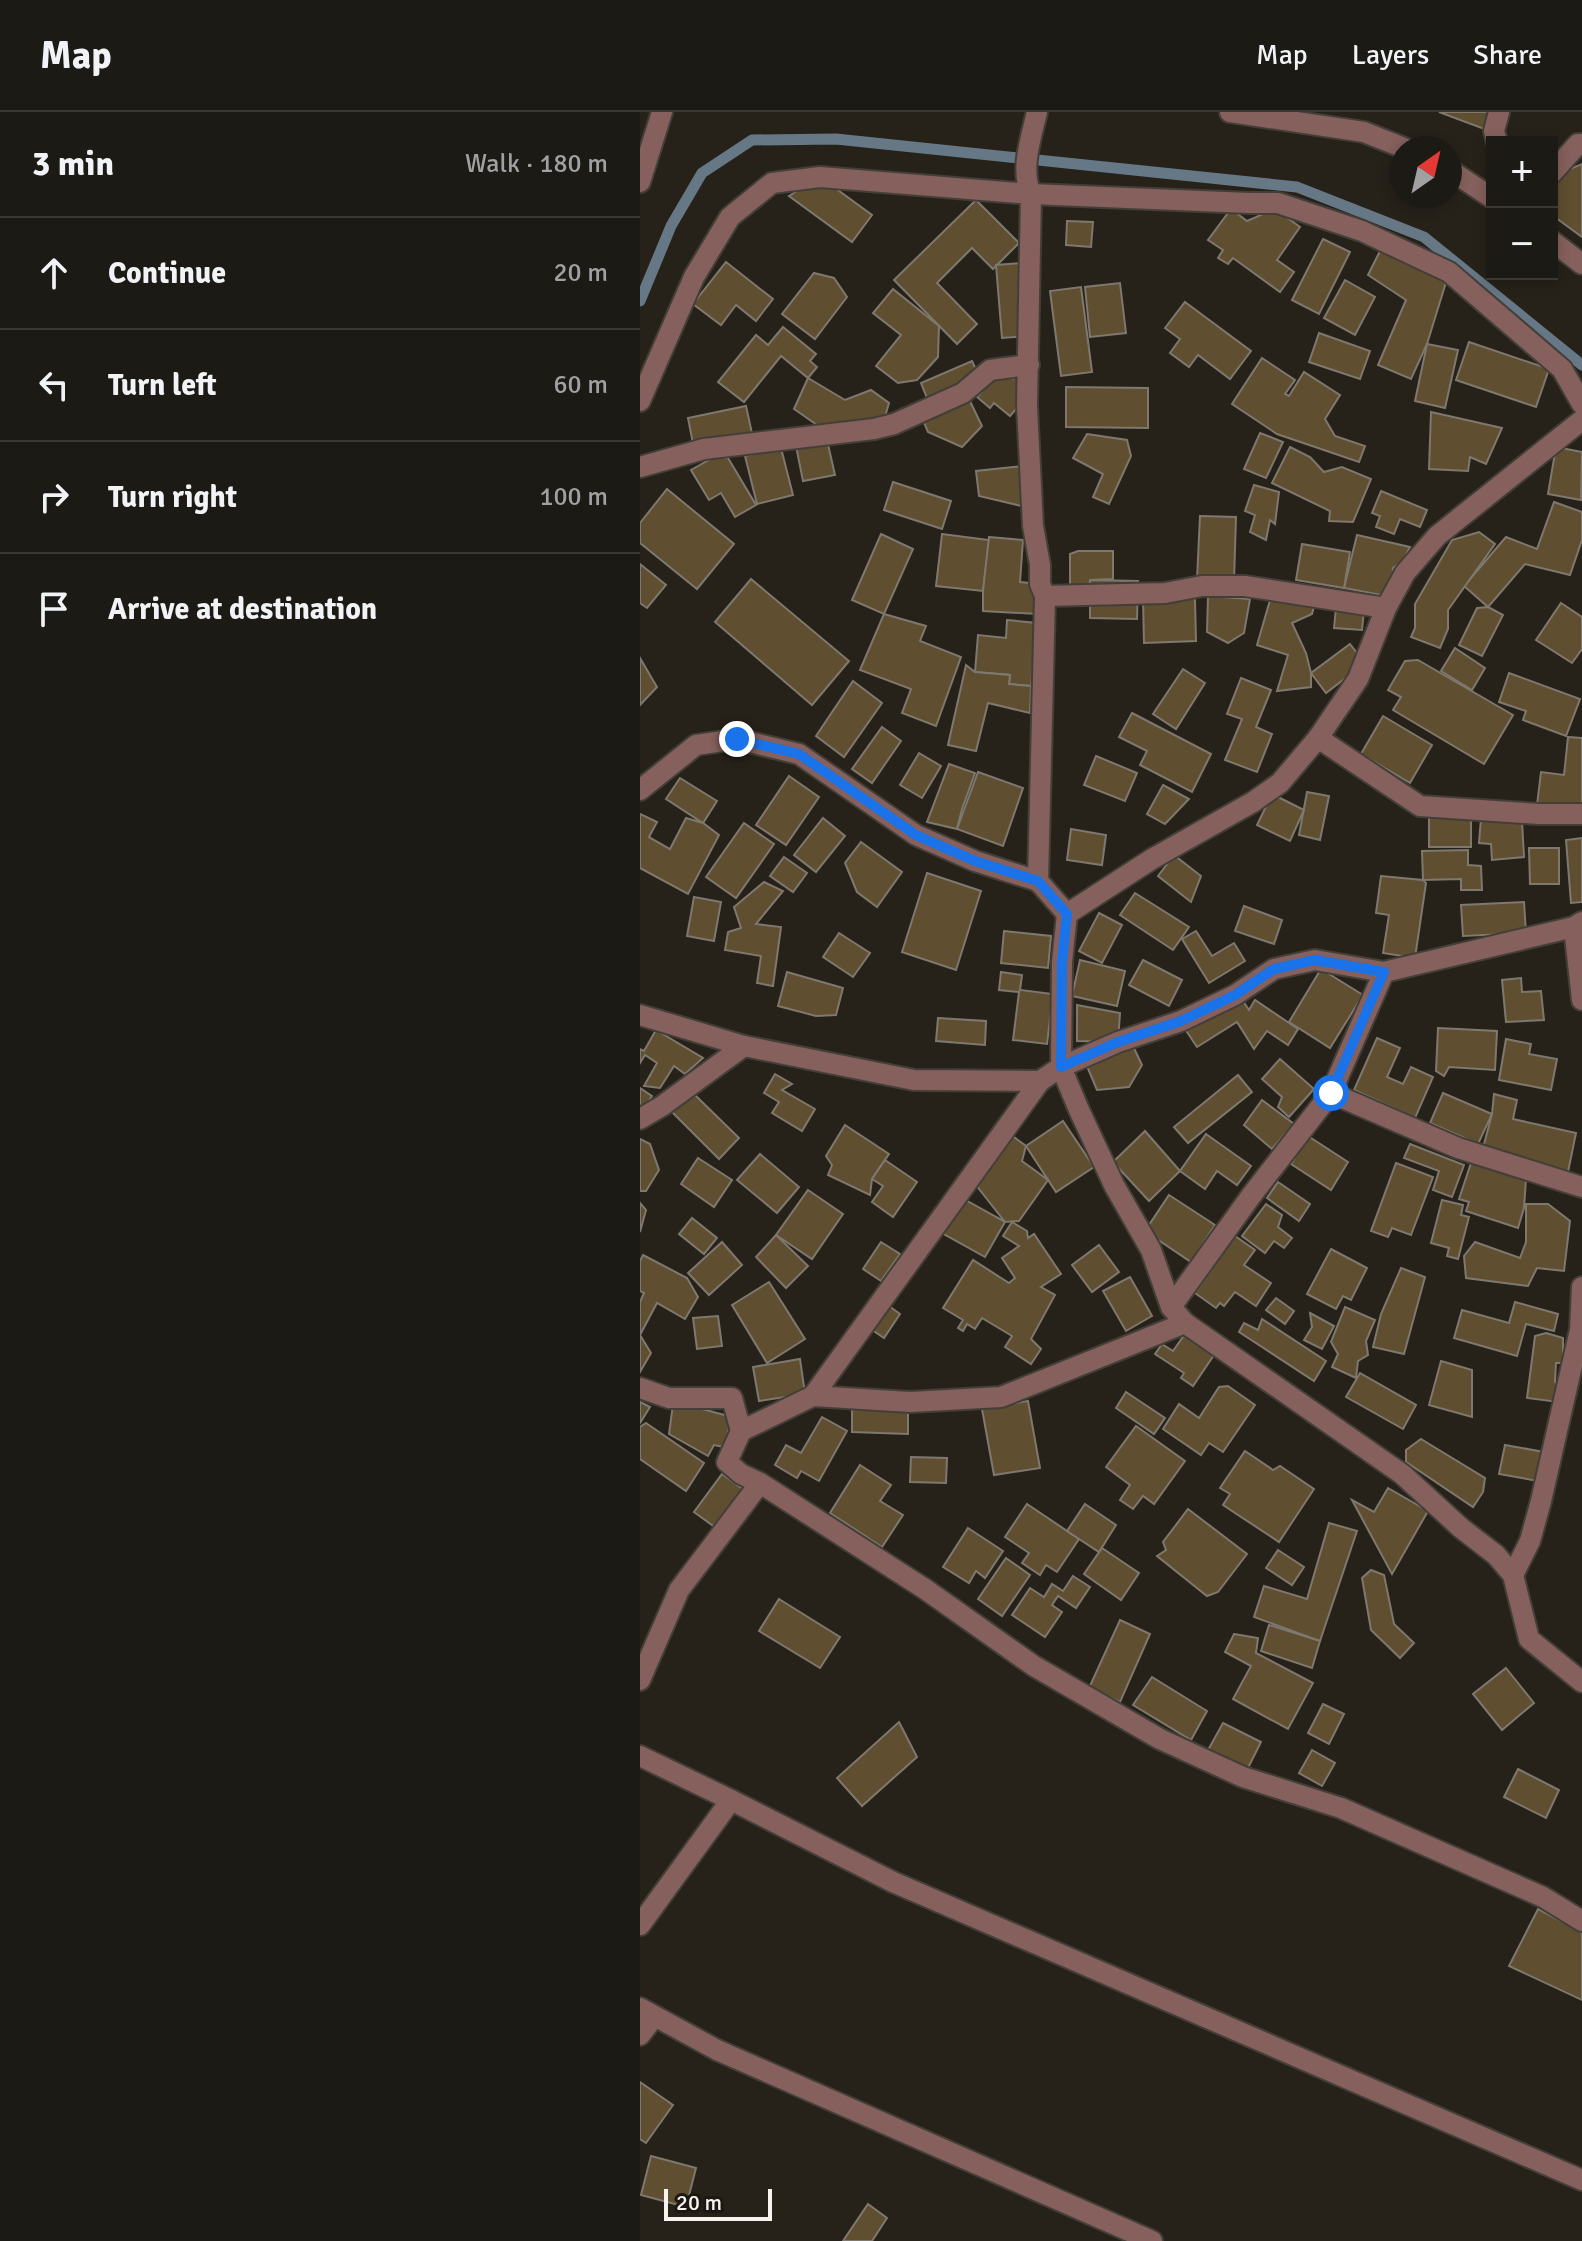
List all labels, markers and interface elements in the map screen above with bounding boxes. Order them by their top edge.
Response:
text: Map [40,32,112,79]
text: Map [1256,38,1308,72]
text: Layers [1352,38,1429,72]
text: Share [1473,38,1542,72]
north arrow [1390,136,1462,208]
map controls [1486,136,1558,280]
button: + [1486,136,1558,208]
text: 3 min [32,143,114,185]
text: Walk · 180 m [465,148,608,180]
button: − [1486,208,1558,280]
icon: ahead [32,251,76,295]
text: Continue [108,255,226,292]
text: 20 m [553,257,608,289]
icon: left [32,363,76,407]
text: Turn left [108,367,217,404]
text: 60 m [553,369,608,401]
icon: right [32,475,76,519]
text: Turn right [108,479,237,516]
text: 100 m [539,481,608,513]
icon: arrive [32,587,76,631]
text: Arrive at destination [108,591,377,628]
route end [719,721,755,757]
route start [1313,1075,1349,1111]
scale bar [664,2185,772,2221]
text: 20 m [676,2189,722,2216]

